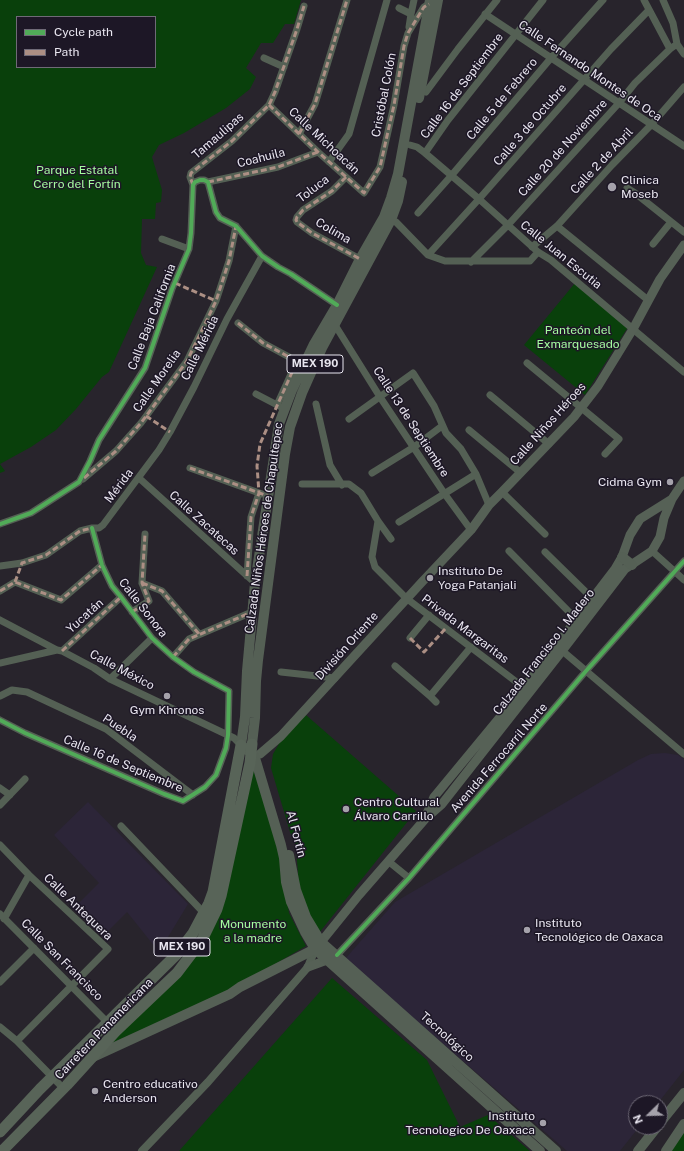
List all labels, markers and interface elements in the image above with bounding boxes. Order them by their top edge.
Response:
legend [16,16,156,68]
street label: Calle Fernando Montes de Oca [516,17,664,125]
text: Cycle path [54,25,113,39]
street label: Calle 16 de Septiembre [418,30,506,142]
text: Path [54,45,80,59]
street label: Cristóbal Colón [369,52,399,138]
street label: Calle 5 de Febrero [464,55,540,143]
street label: Calle 3 de Octubre [491,81,569,169]
street label: Calle 20 de Noviembre [515,96,611,200]
street label: Calle Michoacán [286,104,362,178]
street label: Tamaulipas [189,110,247,162]
street label: Calle 2 de Abril [568,125,636,197]
street label: Coahuila [236,145,286,171]
park label: Parque Estatal Cerro del Fortín [33,163,121,191]
street label: Toluca [294,172,332,206]
place label: Clinica Moseb [621,173,659,201]
marker: Clinica Moseb [606,181,618,193]
street label: Colima [313,215,353,247]
street label: Calle Juan Escutia [517,218,605,292]
street label: Calle Baja California [125,262,179,372]
street label: Calle Mérida [178,313,222,383]
park label: Panteón del Exmarquesado [536,323,620,351]
street label: Calle Morelia [130,347,184,415]
road number: MEX 190 [287,355,343,373]
street label: Calle 13 de Septiembre [370,364,452,480]
street label: Calle Niños Héroes [507,380,589,468]
street label: Calzada Niños Héroes de Chapultepec [242,421,286,635]
street label: Mérida [102,466,136,506]
place label: Cidma Gym [598,475,662,489]
marker: Cidma Gym [665,477,675,487]
street label: Calle Zacatecas [166,488,242,558]
place label: Instituto De Yoga Patanjali [438,564,517,592]
marker: Instituto De Yoga Patanjali [425,573,435,583]
street label: Calle Sonora [115,576,171,640]
street label: Calzada Francisco I. Madero [490,586,598,718]
street label: Privada Margaritas [419,592,511,666]
street label: Yucatán [64,596,106,636]
street label: División Oriente [312,609,382,683]
street label: Calle México [87,647,157,693]
marker: Gym Khronos [162,691,172,701]
street label: Avenida Ferrocarril Norte [447,700,551,816]
place label: Gym Khronos [130,703,204,717]
street label: Puebla [100,711,140,745]
street label: Calle 16 de Septiembre [61,732,185,796]
place label: Centro Cultural Álvaro Carrillo [354,795,440,823]
marker: Centro Cultural Álvaro Carrillo [341,804,351,814]
street label: Al Fortín [283,809,309,859]
street label: Calle Antequera [41,871,115,943]
street label: Calle San Francisco [18,916,106,1004]
place label: Instituto Tecnológico de Oaxaca [535,916,663,944]
park label: Monumento a la madre [220,917,286,945]
marker: Instituto Tecnológico de Oaxaca [522,925,532,935]
road number: MEX 190 [154,938,210,956]
street label: Carretera Panamericana [52,975,156,1083]
street label: Tecnológico [417,1009,477,1065]
place label: Centro educativo Anderson [103,1077,198,1105]
marker: Centro educativo Anderson [90,1086,100,1096]
north arrow [628,1095,668,1135]
place label: Instituto Tecnologico De Oaxaca [406,1109,535,1137]
text: N [631,1113,645,1126]
marker: Instituto Tecnologico De Oaxaca [538,1118,548,1128]

